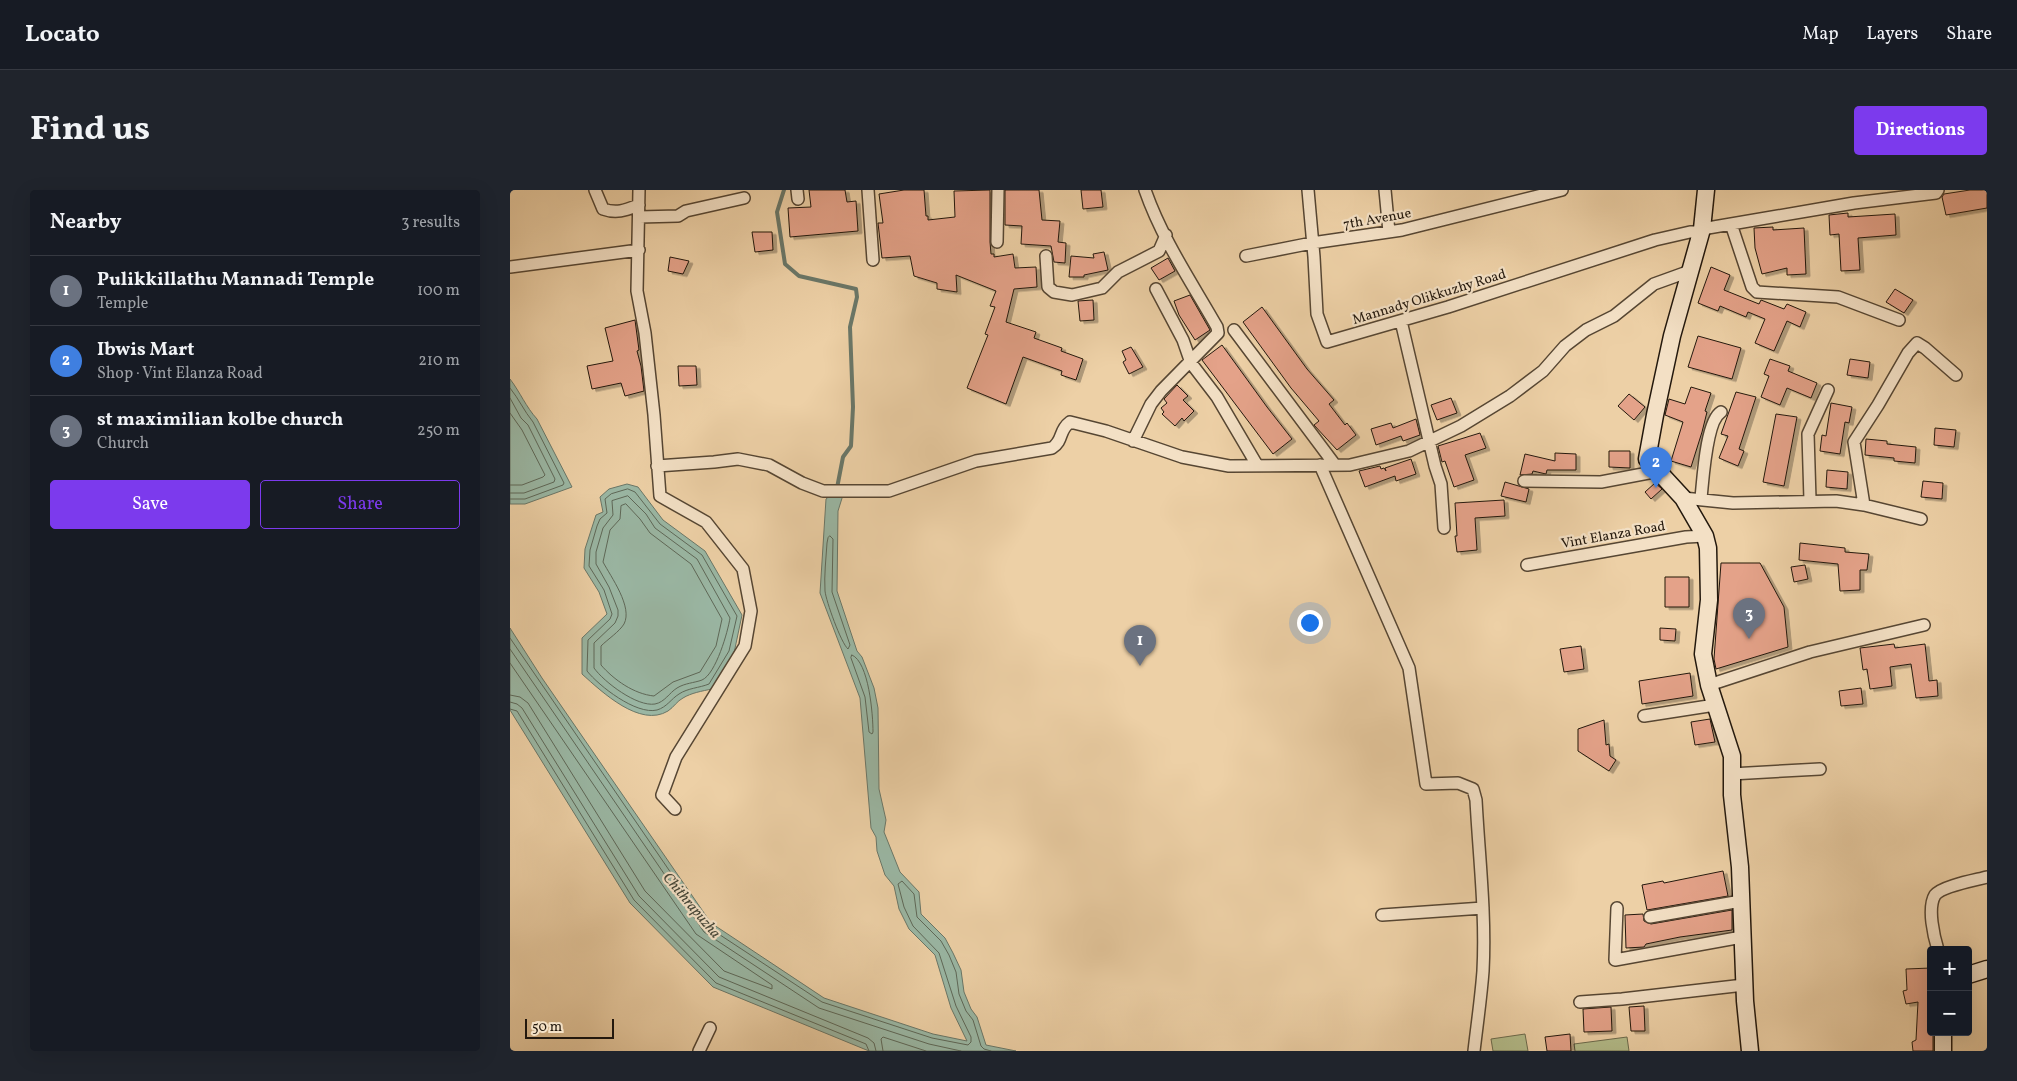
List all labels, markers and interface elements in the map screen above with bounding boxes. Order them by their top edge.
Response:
text: Locato [25,18,100,52]
text: Map [1802,22,1838,47]
text: Layers [1866,22,1918,47]
text: Share [1946,22,1992,47]
text: Find us [30,106,150,154]
button: Directions [1854,106,1987,155]
street label: 7th Avenue [1342,204,1413,235]
text: Nearby [50,208,121,237]
text: 3 results [401,212,460,234]
street label: Mannady Olikkuzhy Road [1350,265,1509,330]
text: Pulikkillathu Mannadi Temple [97,267,374,293]
text: 1 [63,280,69,302]
text: 100 m [417,280,460,302]
text: Temple [97,293,148,315]
text: Ibwis Mart [97,337,195,363]
text: 2 [62,350,70,372]
text: 210 m [418,350,460,372]
text: Shop · Vint Elanza Road [97,363,263,385]
text: st maximilian kolbe church [97,407,343,433]
text: 3 [62,420,70,442]
text: 250 m [417,420,460,442]
text: Church [97,433,149,455]
pin: 2 [1640,447,1672,488]
button: Save [50,480,250,529]
button: Share [260,480,460,529]
street label: Vint Elanza Road [1560,517,1667,554]
pin: 3 [1733,598,1765,639]
your location [1297,610,1323,636]
pin: 1 [1124,625,1156,666]
water label: Chithrapuzha [657,868,725,944]
map controls [1927,946,1972,1036]
button: + [1927,946,1972,991]
button: − [1927,991,1972,1036]
scale bar [525,1016,614,1039]
text: 50 m [532,1018,562,1037]

